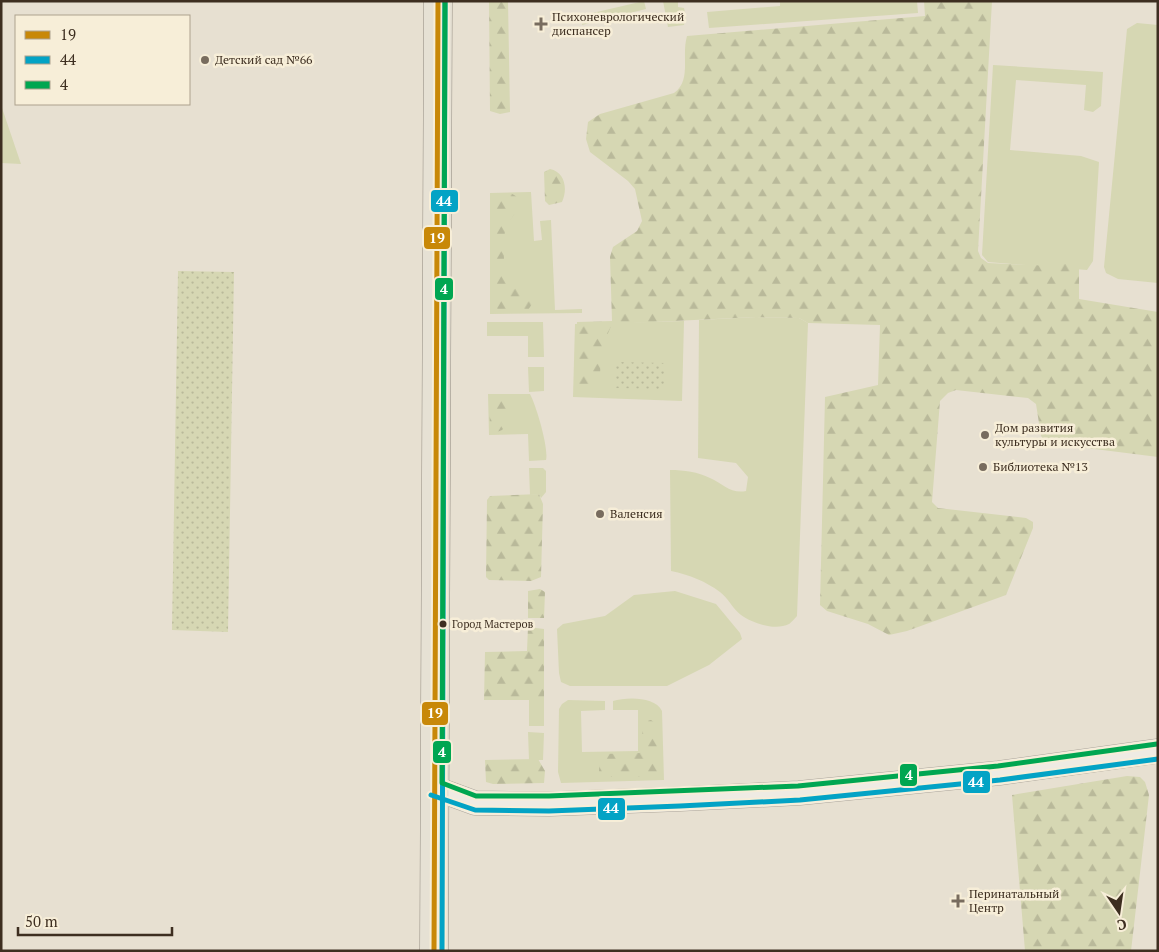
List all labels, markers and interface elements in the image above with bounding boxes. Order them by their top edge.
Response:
place label: Психоневрологический диспансер [552,9,684,38]
legend [15,15,190,105]
marker: Психоневрологический диспансер [534,17,548,31]
text: 19 [60,24,76,44]
text: 44 [60,49,76,69]
place label: Детский сад №66 [215,52,313,67]
marker: Детский сад №66 [199,54,211,66]
text: 4 [60,74,68,94]
line badge: 44 [430,189,459,213]
text: 44 [436,191,452,210]
line badge: 19 [423,226,451,250]
text: 19 [429,228,445,247]
line badge: 4 [434,277,454,301]
text: 4 [440,279,448,298]
place label: Дом развития культуры и искусства [995,420,1115,449]
marker: Дом развития культуры и искусства [979,429,991,441]
place label: Библиотека №13 [993,459,1088,474]
marker: Библиотека №13 [977,461,989,473]
place label: Валенсия [610,506,663,521]
marker: Валенсия [594,508,606,520]
place label: Город Мастеров [452,617,533,631]
marker: Город Мастеров [438,619,448,629]
line badge: 19 [421,701,449,726]
text: 19 [427,703,443,722]
line badge: 4 [432,740,452,764]
text: 4 [438,742,446,761]
line badge: 4 [899,763,918,787]
text: 4 [905,765,913,784]
line badge: 44 [962,770,991,794]
text: 44 [968,772,984,791]
line badge: 44 [597,797,626,821]
text: 44 [603,798,619,817]
place label: Перинатальный Центр [969,886,1059,915]
north arrow [1094,887,1144,937]
marker: Перинатальный Центр [951,894,965,908]
scale bar [18,904,171,936]
text: 50 m [25,911,58,931]
text: С [1115,915,1129,935]

